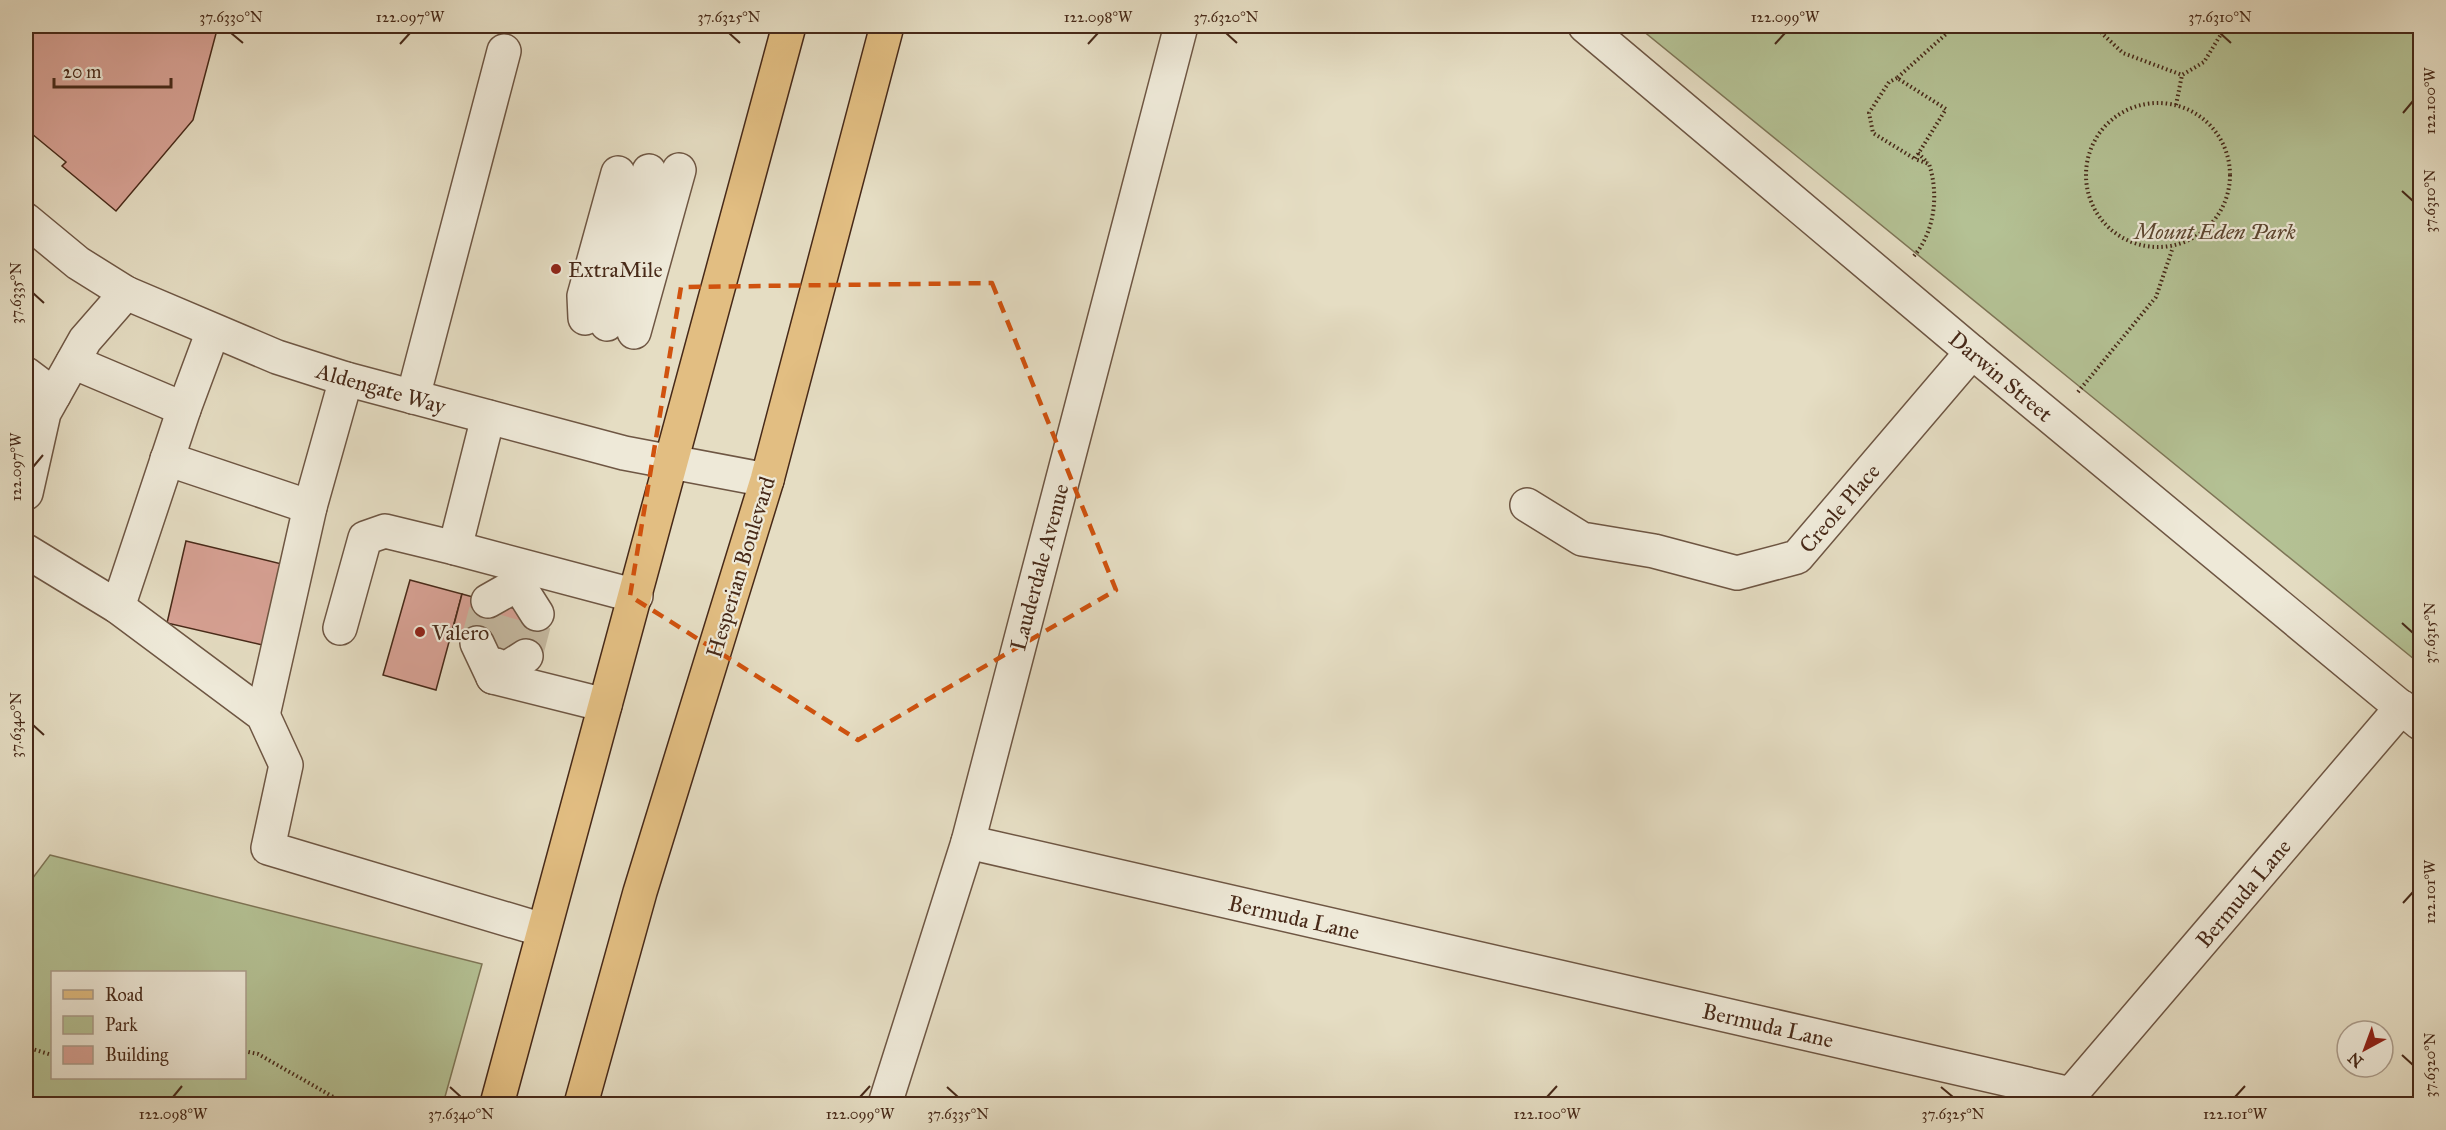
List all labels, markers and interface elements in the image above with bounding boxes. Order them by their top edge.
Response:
text: 37.6330°N [199,8,263,26]
text: 122.097°W [376,8,445,26]
text: 37.6325°N [697,8,761,26]
text: 122.098°W [1064,8,1133,26]
text: 37.6320°N [1194,8,1259,26]
text: 122.099°W [1751,8,1820,26]
text: 37.6310°N [2188,8,2252,26]
scale bar [54,51,171,89]
text: 20 m [63,61,101,83]
text: 122.100°W [2421,67,2439,135]
text: 37.6310°N [2421,169,2439,233]
park label: Mount Eden Park [2132,218,2296,245]
place label: ExtraMile [568,256,663,283]
text: 37.6335°N [7,262,25,324]
marker: ExtraMile [549,262,563,276]
street label: Darwin Street [1943,325,2058,428]
street label: Aldengate Way [312,357,449,420]
text: 122.097°W [7,432,25,501]
street label: Creole Place [1793,458,1885,558]
street label: Hesperian Boulevard [700,473,781,661]
street label: Lauderdale Avenue [1004,481,1075,654]
text: 37.6315°N [2421,602,2439,664]
place label: Valero [431,619,489,646]
marker: Valero [413,625,427,639]
text: 37.6340°N [7,692,25,758]
street label: Bermuda Lane [2190,833,2297,953]
text: 122.101°W [2421,859,2439,924]
street label: Bermuda Lane [1226,889,1362,946]
legend [51,971,246,1079]
text: Road [105,984,143,1006]
street label: Bermuda Lane [1700,997,1836,1054]
text: Park [105,1014,138,1036]
north arrow [2335,1019,2395,1079]
text: 37.6320°N [2421,1032,2439,1097]
text: Building [105,1044,169,1067]
text: N [2344,1048,2367,1072]
text: 122.098°W [139,1105,208,1123]
text: 37.6340°N [428,1105,494,1123]
text: 122.099°W [826,1105,895,1123]
text: 37.6335°N [927,1105,989,1123]
text: 122.100°W [1513,1105,1581,1123]
text: 37.6325°N [1921,1105,1985,1123]
text: 122.101°W [2203,1105,2268,1123]

